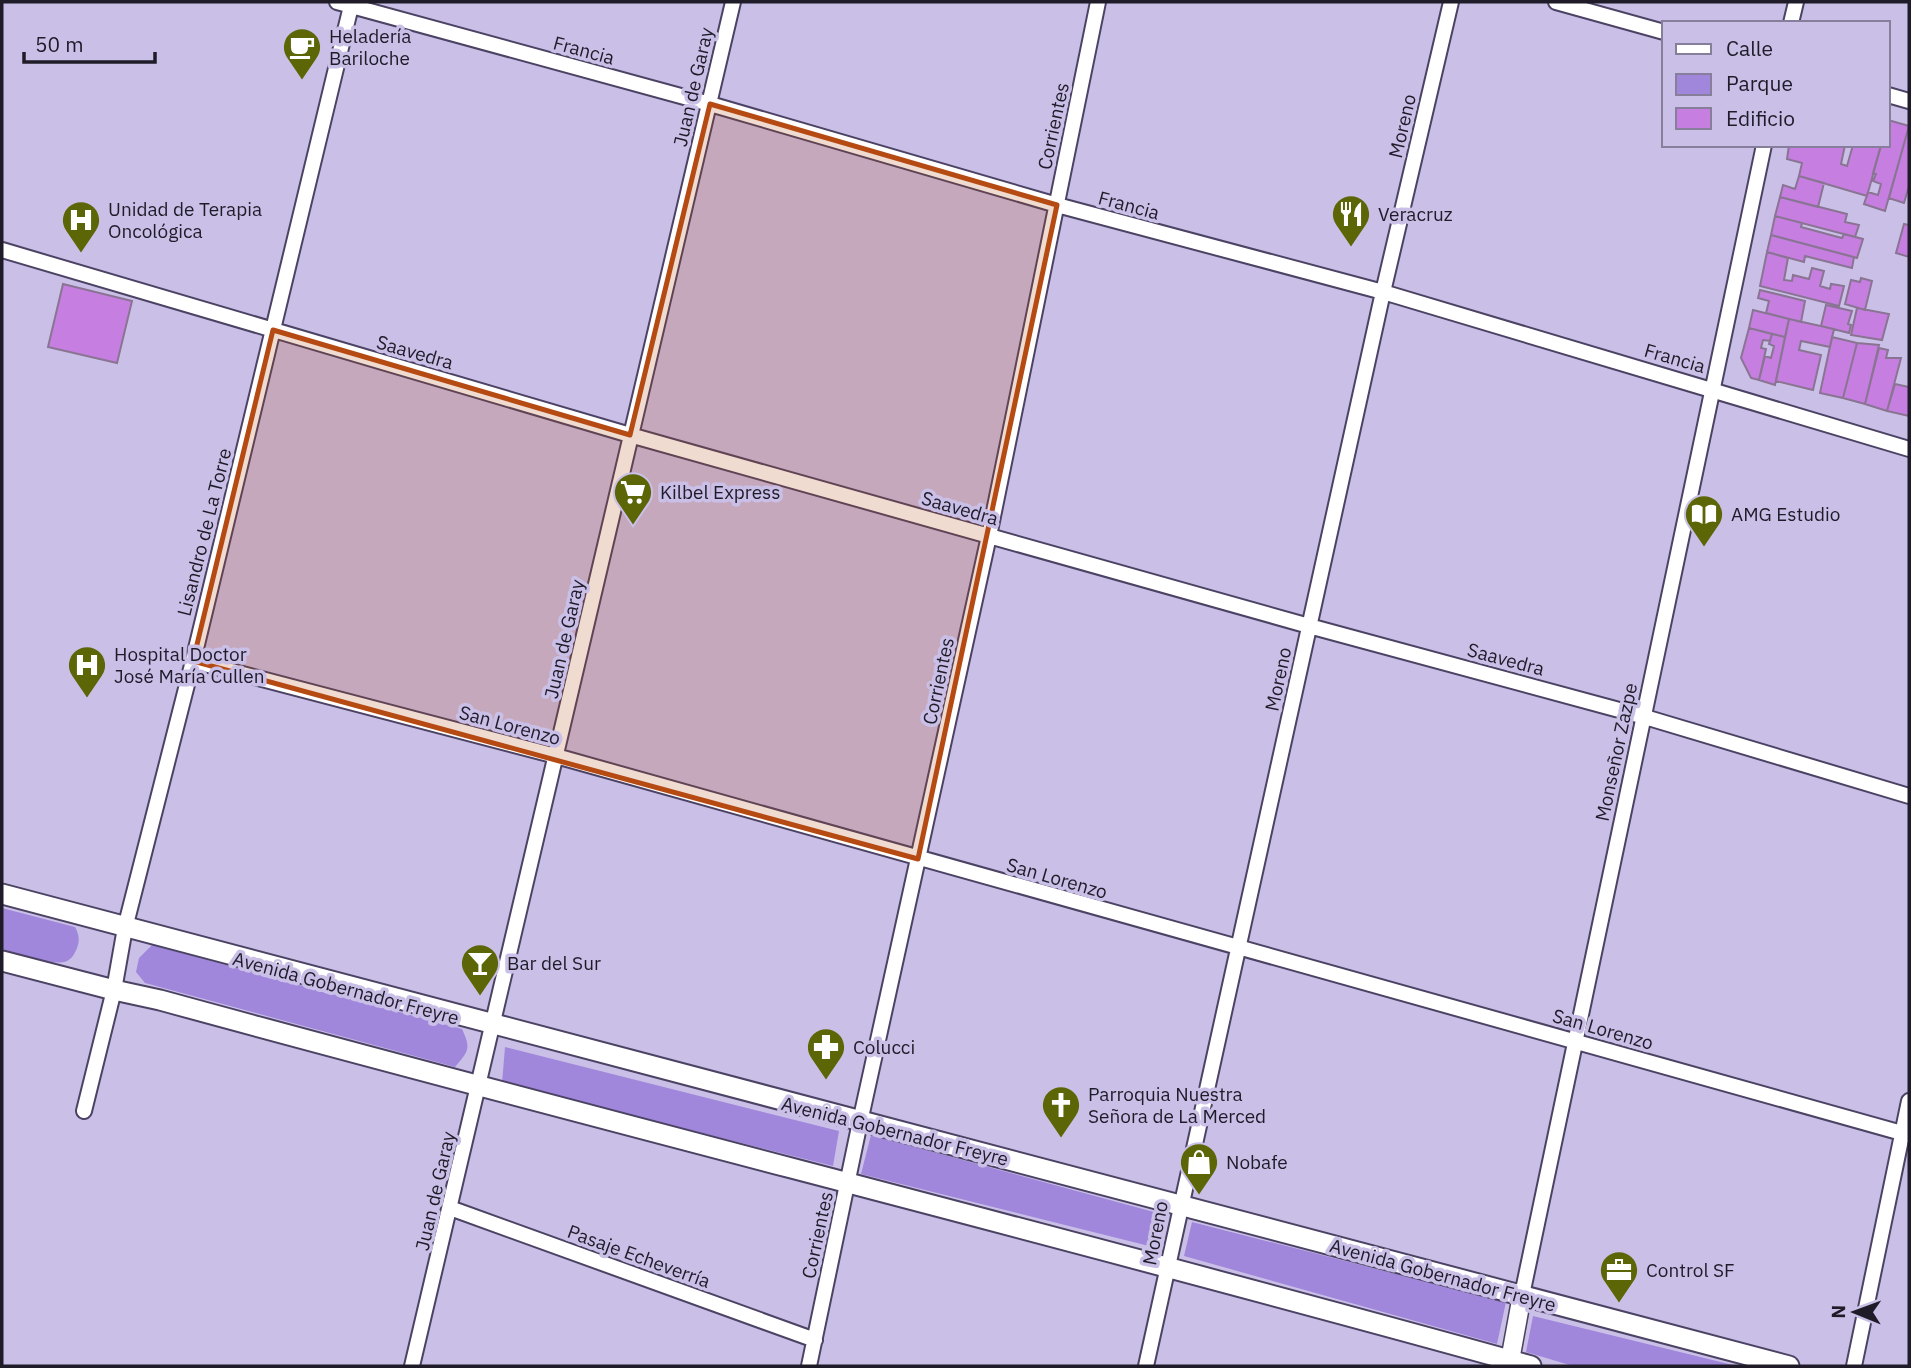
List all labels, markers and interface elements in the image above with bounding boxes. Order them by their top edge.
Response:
scale bar [24,21,156,65]
legend [1662,21,1890,147]
place label: Heladería Bariloche [329,24,412,70]
street label: Juan de Garay [668,25,718,149]
cafe icon: Heladería Bariloche [281,26,323,81]
text: 50 m [35,30,84,58]
street label: Francia [551,30,617,70]
text: Calle [1726,34,1773,62]
text: Parque [1726,69,1793,97]
street label: Corrientes [1032,80,1074,172]
street label: Moreno [1383,92,1421,160]
text: Edificio [1726,104,1795,132]
street label: Francia [1096,185,1162,225]
restaurant icon: Veracruz [1330,193,1372,248]
place label: Unidad de Terapia Oncológica [108,197,262,243]
hospital icon: Unidad de Terapia Oncológica [60,199,102,254]
place label: Veracruz [1378,202,1453,226]
street label: Saavedra [374,330,456,374]
street label: Francia [1642,338,1708,378]
street label: Lisandro de La Torre [172,446,236,618]
supermarket icon: Kilbel Express [612,471,654,526]
place label: Kilbel Express [660,480,781,504]
street label: Saavedra [919,486,1001,530]
library icon: AMG Estudio [1683,493,1725,548]
place label: AMG Estudio [1731,502,1840,526]
street label: Juan de Garay [539,577,589,701]
street label: Corrientes [917,635,959,727]
street label: Saavedra [1465,637,1547,681]
place label: Hospital Doctor José María Cullen [114,642,264,688]
hospital icon: Hospital Doctor José María Cullen [66,644,108,699]
street label: Moreno [1260,645,1296,713]
street label: Monseñor Zazpe [1590,681,1642,823]
street label: San Lorenzo [457,700,563,750]
street label: San Lorenzo [1004,852,1110,904]
bar icon: Bar del Sur [459,942,501,997]
street label: Avenida Gobernador Freyre [230,946,462,1030]
place label: Bar del Sur [507,951,601,975]
street label: San Lorenzo [1550,1003,1656,1055]
pharmacy icon: Colucci [805,1026,847,1081]
place label: Colucci [853,1035,915,1059]
place label: Parroquia Nuestra Señora de La Merced [1088,1082,1266,1128]
church icon: Parroquia Nuestra Señora de La Merced [1040,1084,1082,1139]
street label: Avenida Gobernador Freyre [779,1091,1011,1171]
street label: Juan de Garay [410,1129,460,1253]
shop icon: Nobafe [1178,1141,1220,1196]
place label: Nobafe [1226,1150,1288,1174]
street label: Corrientes [796,1189,838,1281]
street label: Moreno [1137,1199,1173,1267]
street label: Pasaje Echeverría [564,1219,714,1293]
street label: Avenida Gobernador Freyre [1327,1233,1559,1317]
office icon: Control SF [1598,1249,1640,1304]
place label: Control SF [1646,1258,1735,1282]
north arrow [1820,1277,1890,1347]
text: N [1826,1305,1850,1319]

